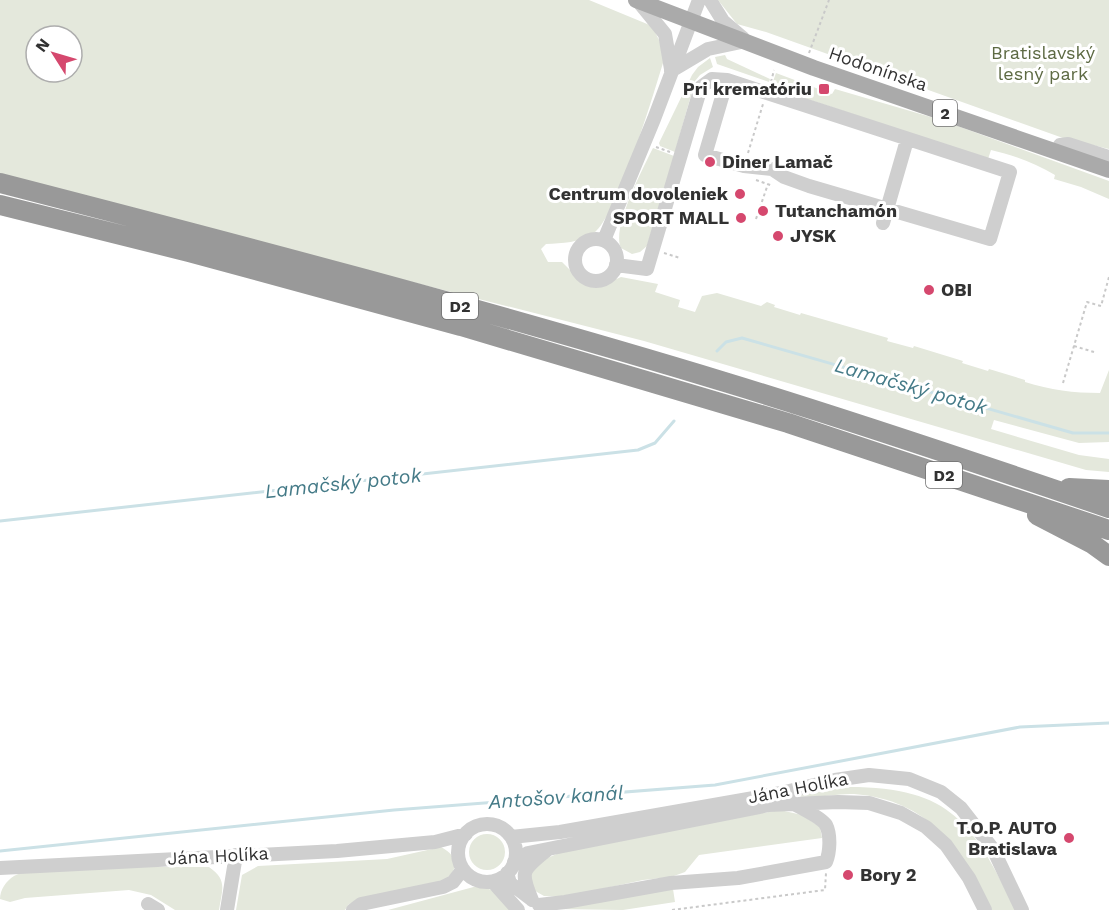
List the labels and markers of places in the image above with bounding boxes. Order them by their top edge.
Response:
place label: Pri krematóriu [683,78,812,99]
marker: Pri krematóriu [817,82,831,96]
place label: Diner Lamač [722,151,833,172]
marker: Diner Lamač [703,155,717,169]
place label: Centrum dovoleniek [548,183,729,204]
marker: Centrum dovoleniek [733,187,747,201]
place label: Tutanchamón [775,200,897,221]
marker: Tutanchamón [756,204,770,218]
place label: SPORT MALL [613,207,729,228]
marker: SPORT MALL [734,211,748,225]
place label: JYSK [790,225,837,246]
marker: JYSK [771,229,785,243]
place label: OBI [941,279,972,300]
marker: OBI [922,283,936,297]
place label: T.O.P. AUTO Bratislava [956,817,1058,859]
marker: T.O.P. AUTO Bratislava [1062,831,1076,845]
place label: Bory 2 [860,864,916,885]
marker: Bory 2 [841,868,855,882]

